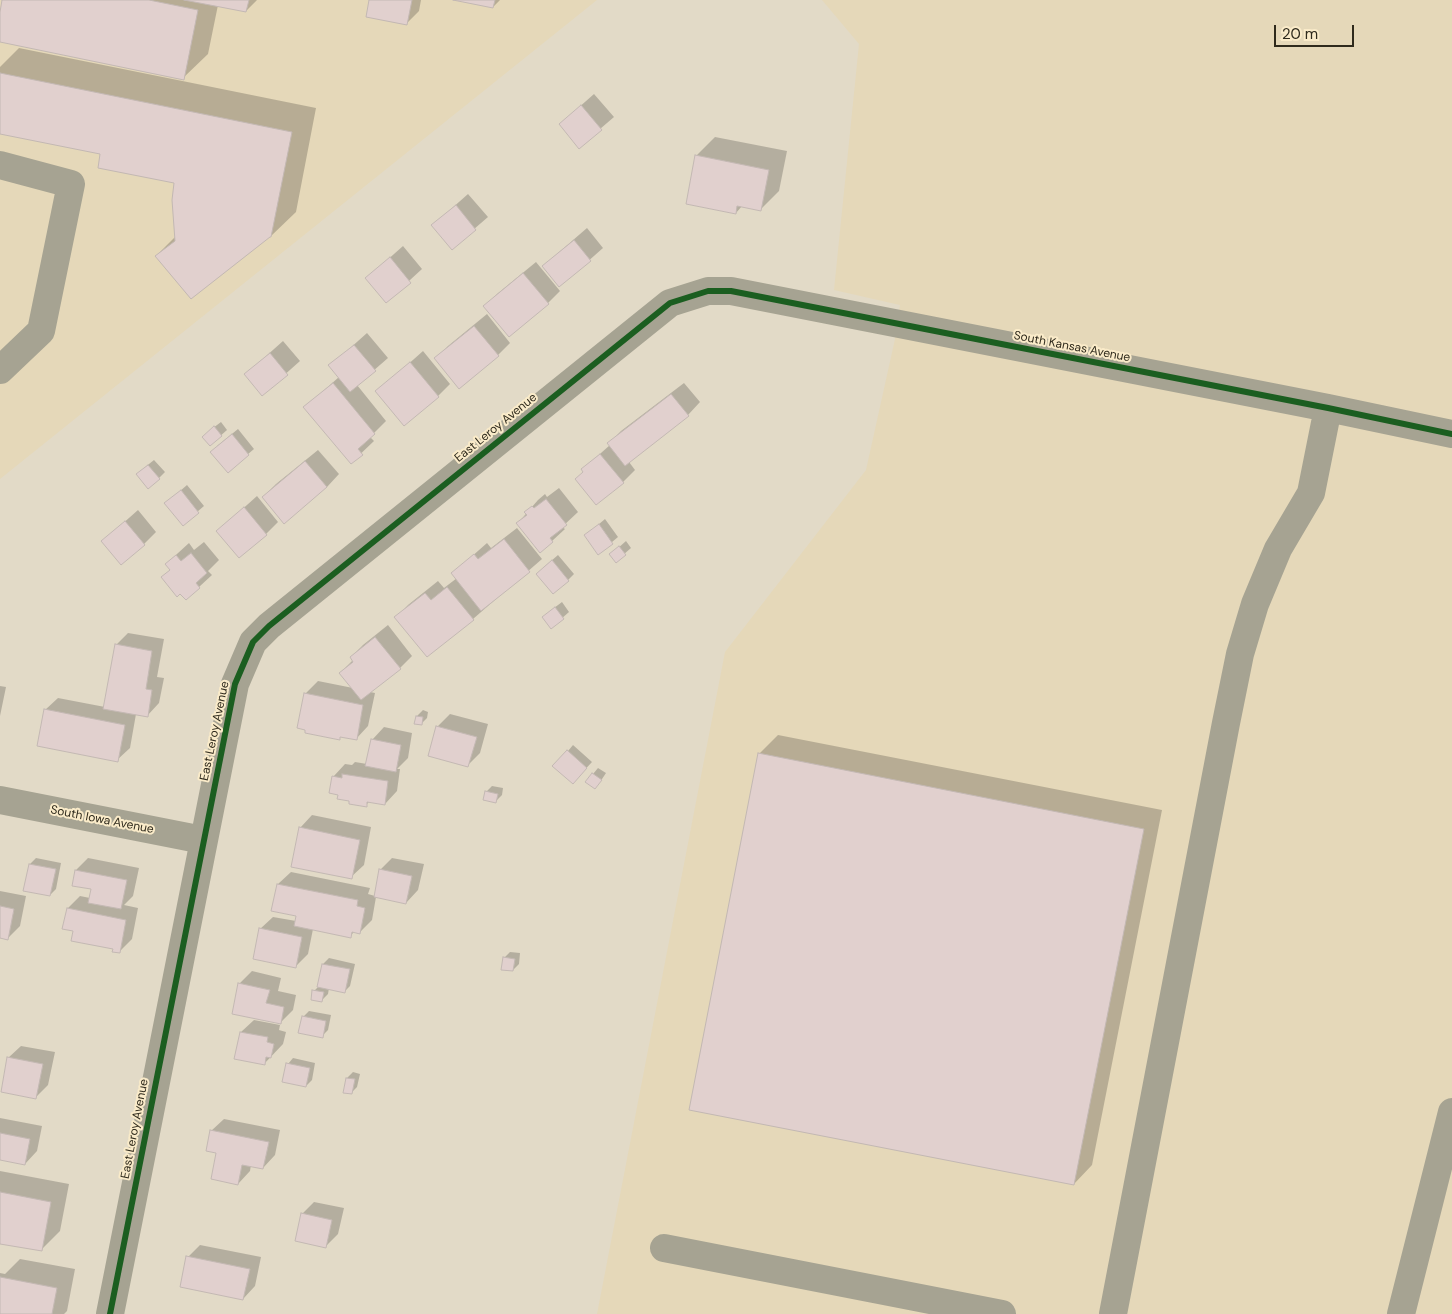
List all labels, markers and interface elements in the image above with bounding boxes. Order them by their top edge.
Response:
scale bar [1277,15,1357,47]
text: 20 m [1282,24,1318,44]
street label: South Kansas Avenue [1012,329,1132,365]
street label: East Leroy Avenue [452,391,540,465]
street label: East Leroy Avenue [197,680,233,782]
street label: South Iowa Avenue [49,803,155,837]
street label: East Leroy Avenue [118,1078,152,1180]

